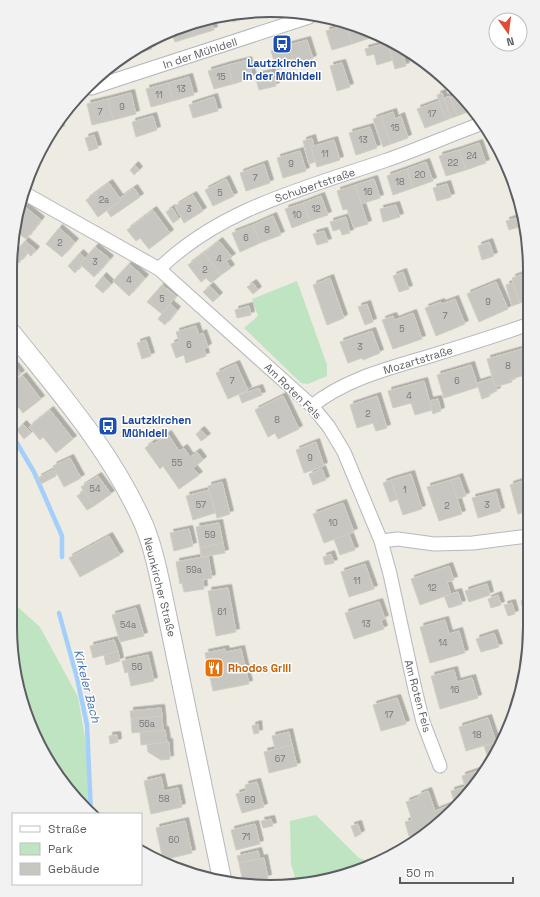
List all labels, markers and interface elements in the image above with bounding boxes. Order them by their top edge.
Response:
north arrow [488,12,528,52]
bus stop icon: Lautzkirchen In der Mühldell [271,33,293,55]
street label: In der Mühldell [161,34,239,72]
text: N [505,34,516,49]
place label: Lautzkirchen In der Mühldell [243,56,321,83]
house number: 15 [216,71,226,83]
house number: 13 [176,83,186,95]
house number: 11 [155,89,163,101]
house number: 9 [119,101,125,113]
house number: 7 [97,106,103,118]
house number: 17 [428,108,436,120]
house number: 15 [390,122,400,134]
house number: 13 [358,134,368,146]
house number: 11 [321,148,329,160]
house number: 24 [467,150,478,162]
house number: 22 [448,157,458,169]
house number: 9 [288,158,294,170]
street label: Schubertstraße [273,165,357,205]
house number: 20 [414,169,426,181]
house number: 7 [252,172,258,184]
house number: 18 [395,176,405,188]
house number: 16 [363,186,373,198]
house number: 5 [217,187,223,199]
house number: 2a [99,194,109,206]
house number: 3 [186,203,192,215]
house number: 12 [311,203,321,215]
house number: 10 [292,209,302,221]
house number: 8 [264,224,270,236]
house number: 6 [243,232,249,244]
house number: 2 [57,237,63,249]
house number: 4 [216,253,222,265]
house number: 3 [92,256,98,268]
house number: 2 [202,264,208,276]
house number: 4 [126,274,132,286]
house number: 5 [159,293,165,305]
house number: 9 [485,296,491,308]
house number: 7 [442,310,448,322]
house number: 5 [399,323,405,335]
house number: 6 [186,339,192,351]
house number: 3 [357,341,363,353]
street label: Mozartstraße [382,343,454,377]
street label: Am Roten Fels [261,360,325,422]
house number: 8 [505,360,511,372]
house number: 7 [229,375,235,387]
house number: 6 [454,375,460,387]
house number: 4 [406,390,412,402]
house number: 2 [365,408,371,420]
place label: Lautzkirchen Mühldell [122,413,192,440]
house number: 8 [274,414,280,426]
bus stop icon: Lautzkirchen Mühldell [97,415,119,437]
house number: 9 [307,452,313,464]
house number: 55 [172,457,182,469]
house number: 54 [89,483,101,495]
house number: 1 [403,484,407,496]
house number: 57 [196,499,206,511]
house number: 3 [484,499,490,511]
house number: 2 [444,500,450,512]
house number: 10 [328,517,338,529]
house number: 59 [205,529,215,541]
street label: Neunkircher Straße [141,536,179,638]
house number: 59a [186,564,202,576]
house number: 11 [353,575,361,587]
house number: 12 [427,582,437,594]
house number: 61 [217,606,227,618]
house number: 13 [361,618,371,630]
house number: 54a [120,619,136,631]
house number: 14 [438,637,448,649]
water label: Kirkeler Bach [70,648,104,725]
restaurant icon: Rhodos Grill [203,657,225,679]
street label: Am Roten Fels [402,658,434,734]
house number: 56 [132,661,143,673]
place label: Rhodos Grill [228,661,291,675]
house number: 16 [450,684,460,696]
house number: 17 [385,709,393,721]
house number: 56a [139,718,155,730]
house number: 18 [472,729,482,741]
house number: 67 [275,753,285,765]
house number: 58 [159,793,170,805]
house number: 69 [244,794,256,806]
legend [12,813,142,885]
text: Straße [48,821,87,837]
house number: 71 [242,831,251,843]
house number: 60 [168,834,180,846]
text: Park [48,841,73,857]
scale bar [400,859,513,885]
text: Gebäude [48,861,100,877]
text: 50 m [406,865,434,881]

